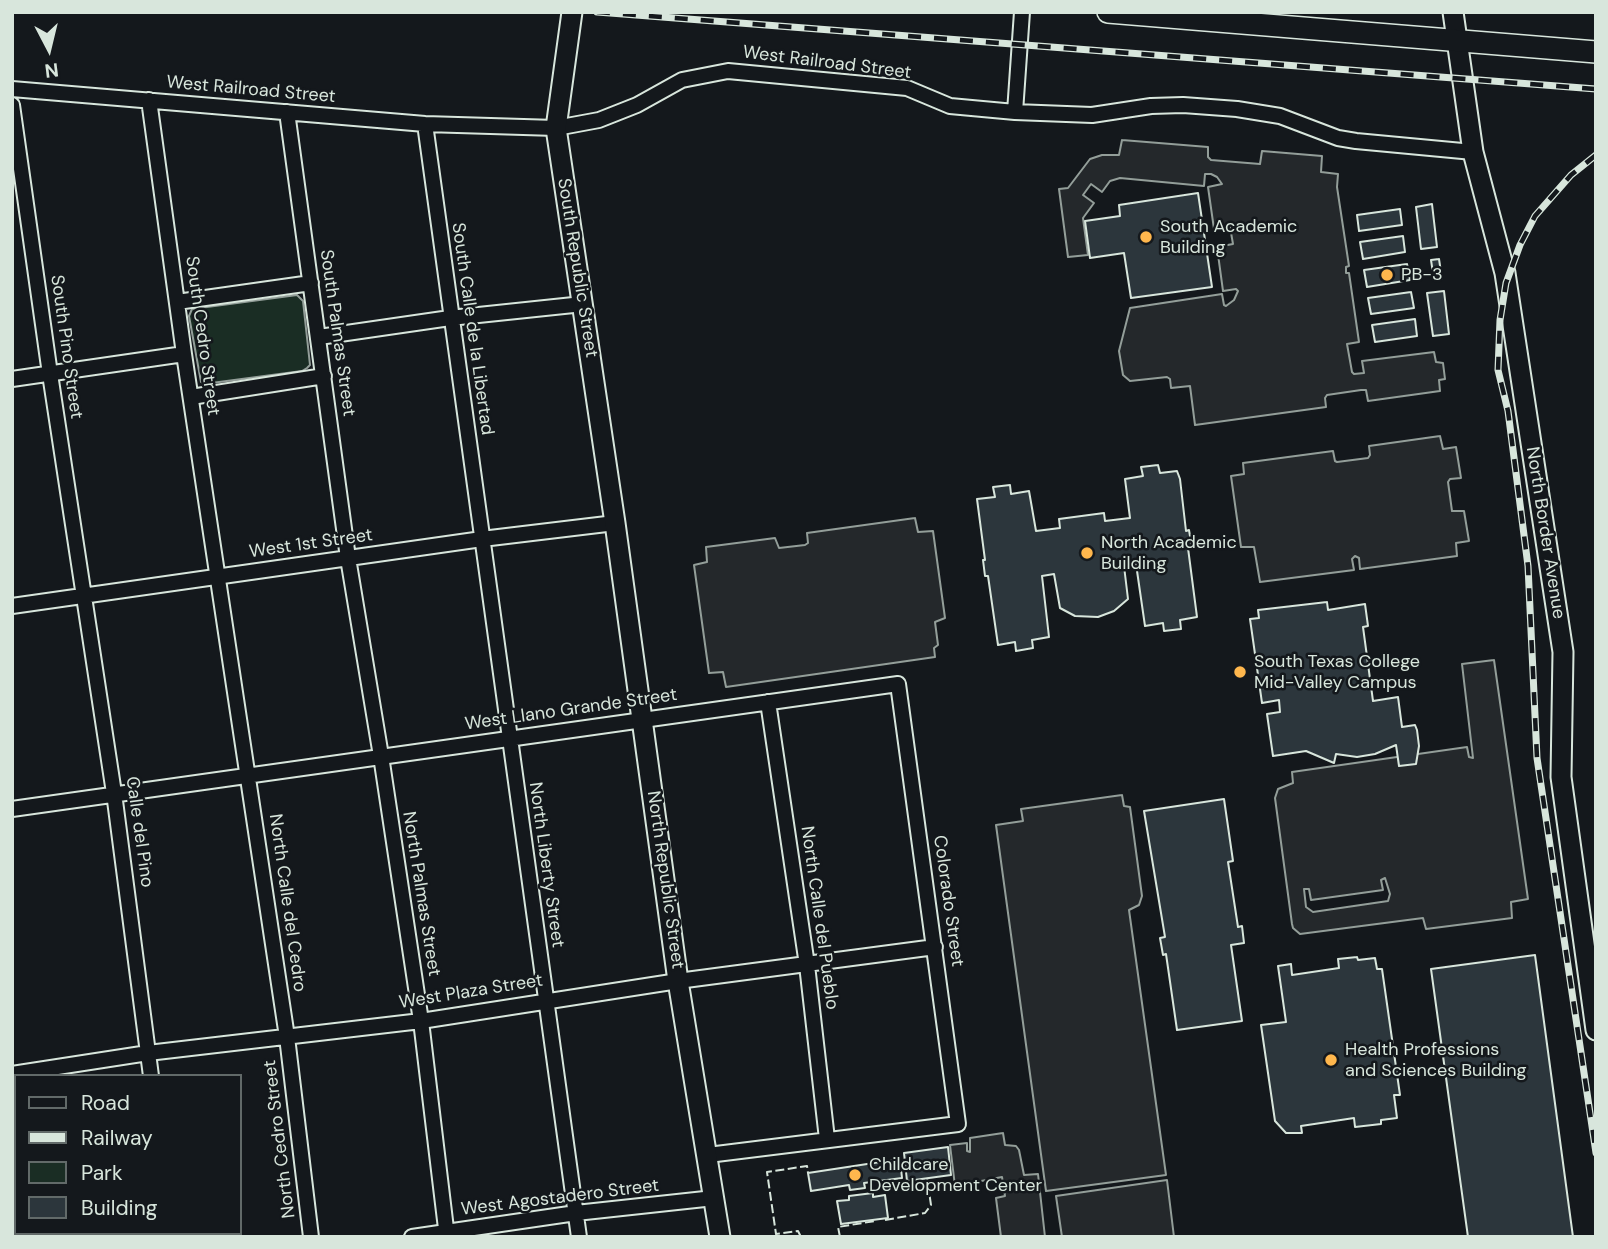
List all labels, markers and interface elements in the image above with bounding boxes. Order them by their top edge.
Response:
north arrow [14,14,84,84]
street label: West Railroad Street [741,42,913,84]
text: N [43,57,60,84]
street label: West Railroad Street [166,72,336,108]
street label: South Republic Street [552,177,602,359]
place label: South Academic Building [1160,216,1297,258]
street label: South Calle de la Libertad [446,221,498,437]
marker: South Academic Building [1138,229,1154,245]
street label: South Palmas Street [315,248,359,418]
street label: South Cedro Street [180,255,224,417]
place label: PB-3 [1401,264,1443,286]
marker: PB-3 [1379,267,1395,283]
street label: South Pino Street [45,274,87,420]
street label: North Border Avenue [1521,445,1569,621]
street label: West 1st Street [248,525,374,563]
place label: North Academic Building [1101,532,1237,574]
marker: North Academic Building [1079,545,1095,561]
place label: South Texas College Mid-Valley Campus [1254,651,1420,694]
marker: South Texas College Mid-Valley Campus [1232,664,1248,680]
street label: West Llano Grande Street [464,684,678,736]
street label: Calle del Pino [121,775,157,889]
street label: North Liberty Street [524,781,568,949]
street label: North Republic Street [642,790,688,970]
street label: North Palmas Street [397,810,445,978]
street label: North Calle del Cedro [264,813,310,993]
street label: North Calle del Pueblo [795,825,843,1011]
street label: Colorado Street [928,834,968,968]
street label: West Plaza Street [398,970,544,1014]
place label: Health Professions and Sciences Building [1345,1039,1527,1082]
marker: Health Professions and Sciences Building [1323,1052,1339,1068]
street label: North Cedro Street [260,1059,300,1219]
legend [14,1074,242,1235]
text: Road [81,1089,130,1117]
text: Railway [81,1124,153,1152]
place label: Childcare Development Center [869,1154,1042,1196]
text: Park [81,1159,122,1187]
marker: Childcare Development Center [847,1167,863,1183]
street label: West Agostadero Street [460,1175,660,1221]
text: Building [81,1194,157,1222]

